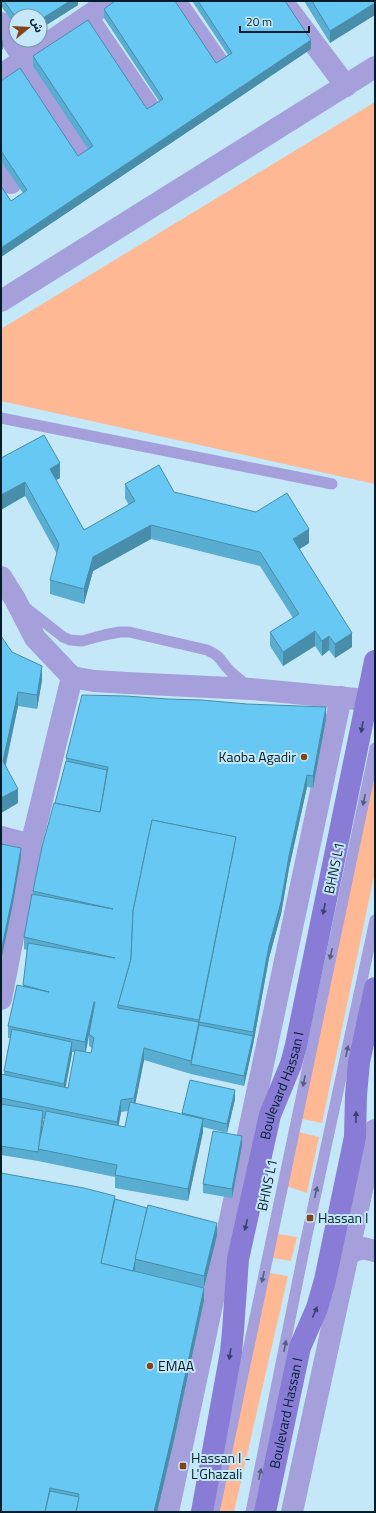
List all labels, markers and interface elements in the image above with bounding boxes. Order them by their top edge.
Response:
north arrow [8,8,48,48]
scale bar [240,8,309,34]
text: 20 m [246,12,272,31]
text: ش [28,15,47,35]
one-way arrow [358,721,364,733]
place label: Kaoba Agadir [218,746,296,767]
marker: Kaoba Agadir [299,752,309,762]
one-way arrow [361,794,367,806]
street label: BHNS L1 [318,840,349,896]
one-way arrow [321,903,327,915]
one-way arrow [328,948,334,960]
street label: Boulevard Hassan I [254,1030,308,1142]
one-way arrow [344,1045,350,1057]
one-way arrow [301,1075,307,1088]
one-way arrow [353,1110,359,1123]
street label: BHNS L1 [251,1157,282,1213]
one-way arrow [314,1185,320,1198]
place label: Hassan I [318,1207,369,1228]
marker: Hassan I [305,1213,315,1223]
one-way arrow [242,1219,248,1231]
one-way arrow [260,1271,266,1283]
one-way arrow [312,1306,318,1317]
one-way arrow [282,1340,288,1353]
one-way arrow [227,1347,233,1360]
place label: EMAA [158,1355,195,1376]
street label: Boulevard Hassan I [263,1356,307,1471]
marker: EMAA [145,1361,155,1371]
place label: Hassan I - L'Ghazali [191,1447,251,1484]
marker: Hassan I - L'Ghazali [178,1461,188,1471]
one-way arrow [257,1468,263,1480]

